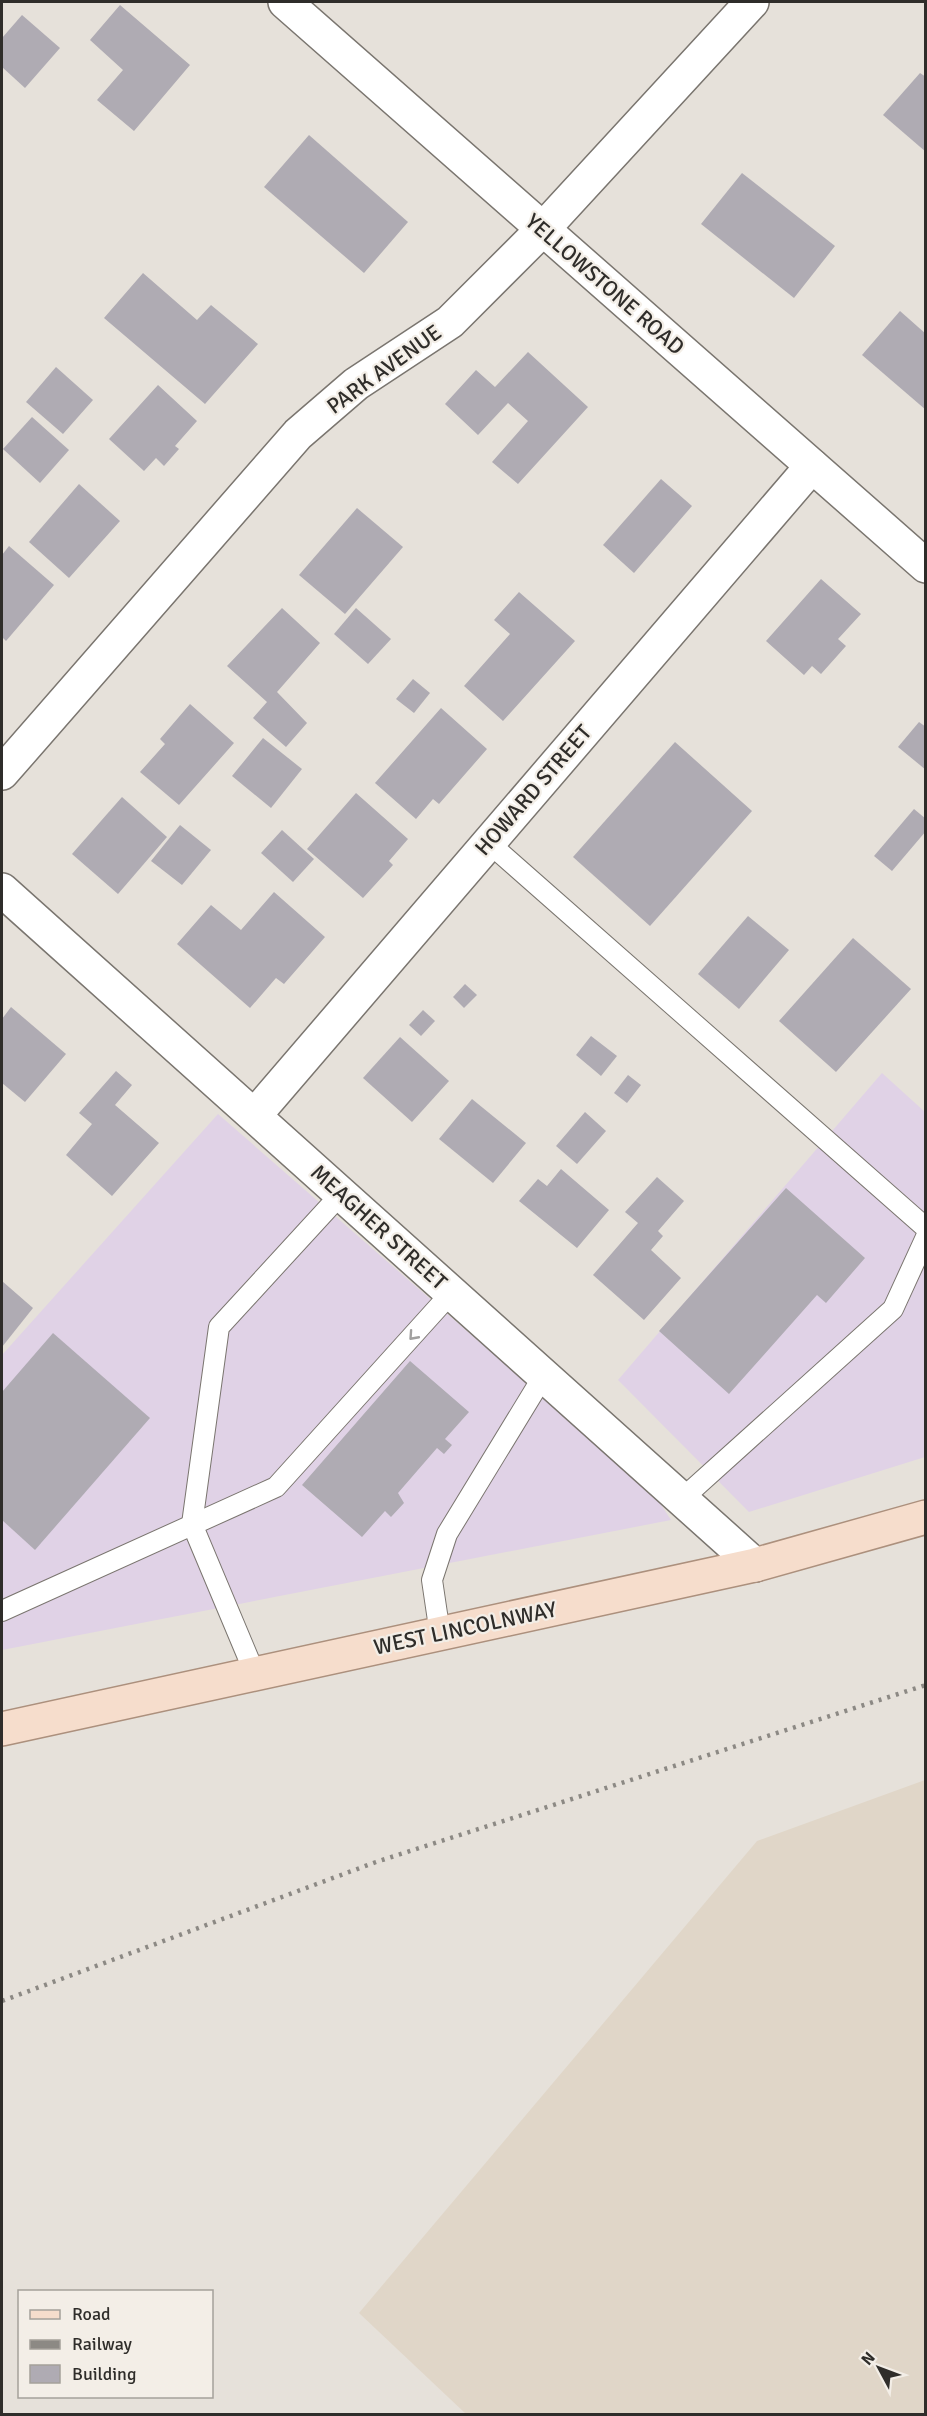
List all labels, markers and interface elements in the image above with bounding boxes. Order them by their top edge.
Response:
street label: YELLOWSTONE ROAD [520,208,690,360]
street label: PARK AVENUE [321,318,447,420]
street label: HOWARD STREET [469,719,597,861]
street label: MEAGHER STREET [305,1159,453,1295]
one-way arrow [409,1329,420,1340]
street label: WEST LINCOLNWAY [371,1595,559,1661]
legend [18,2290,213,2398]
text: Road [72,2303,111,2325]
text: Railway [72,2333,133,2355]
north arrow [849,2338,909,2398]
text: N [857,2348,880,2370]
text: Building [72,2363,136,2385]

